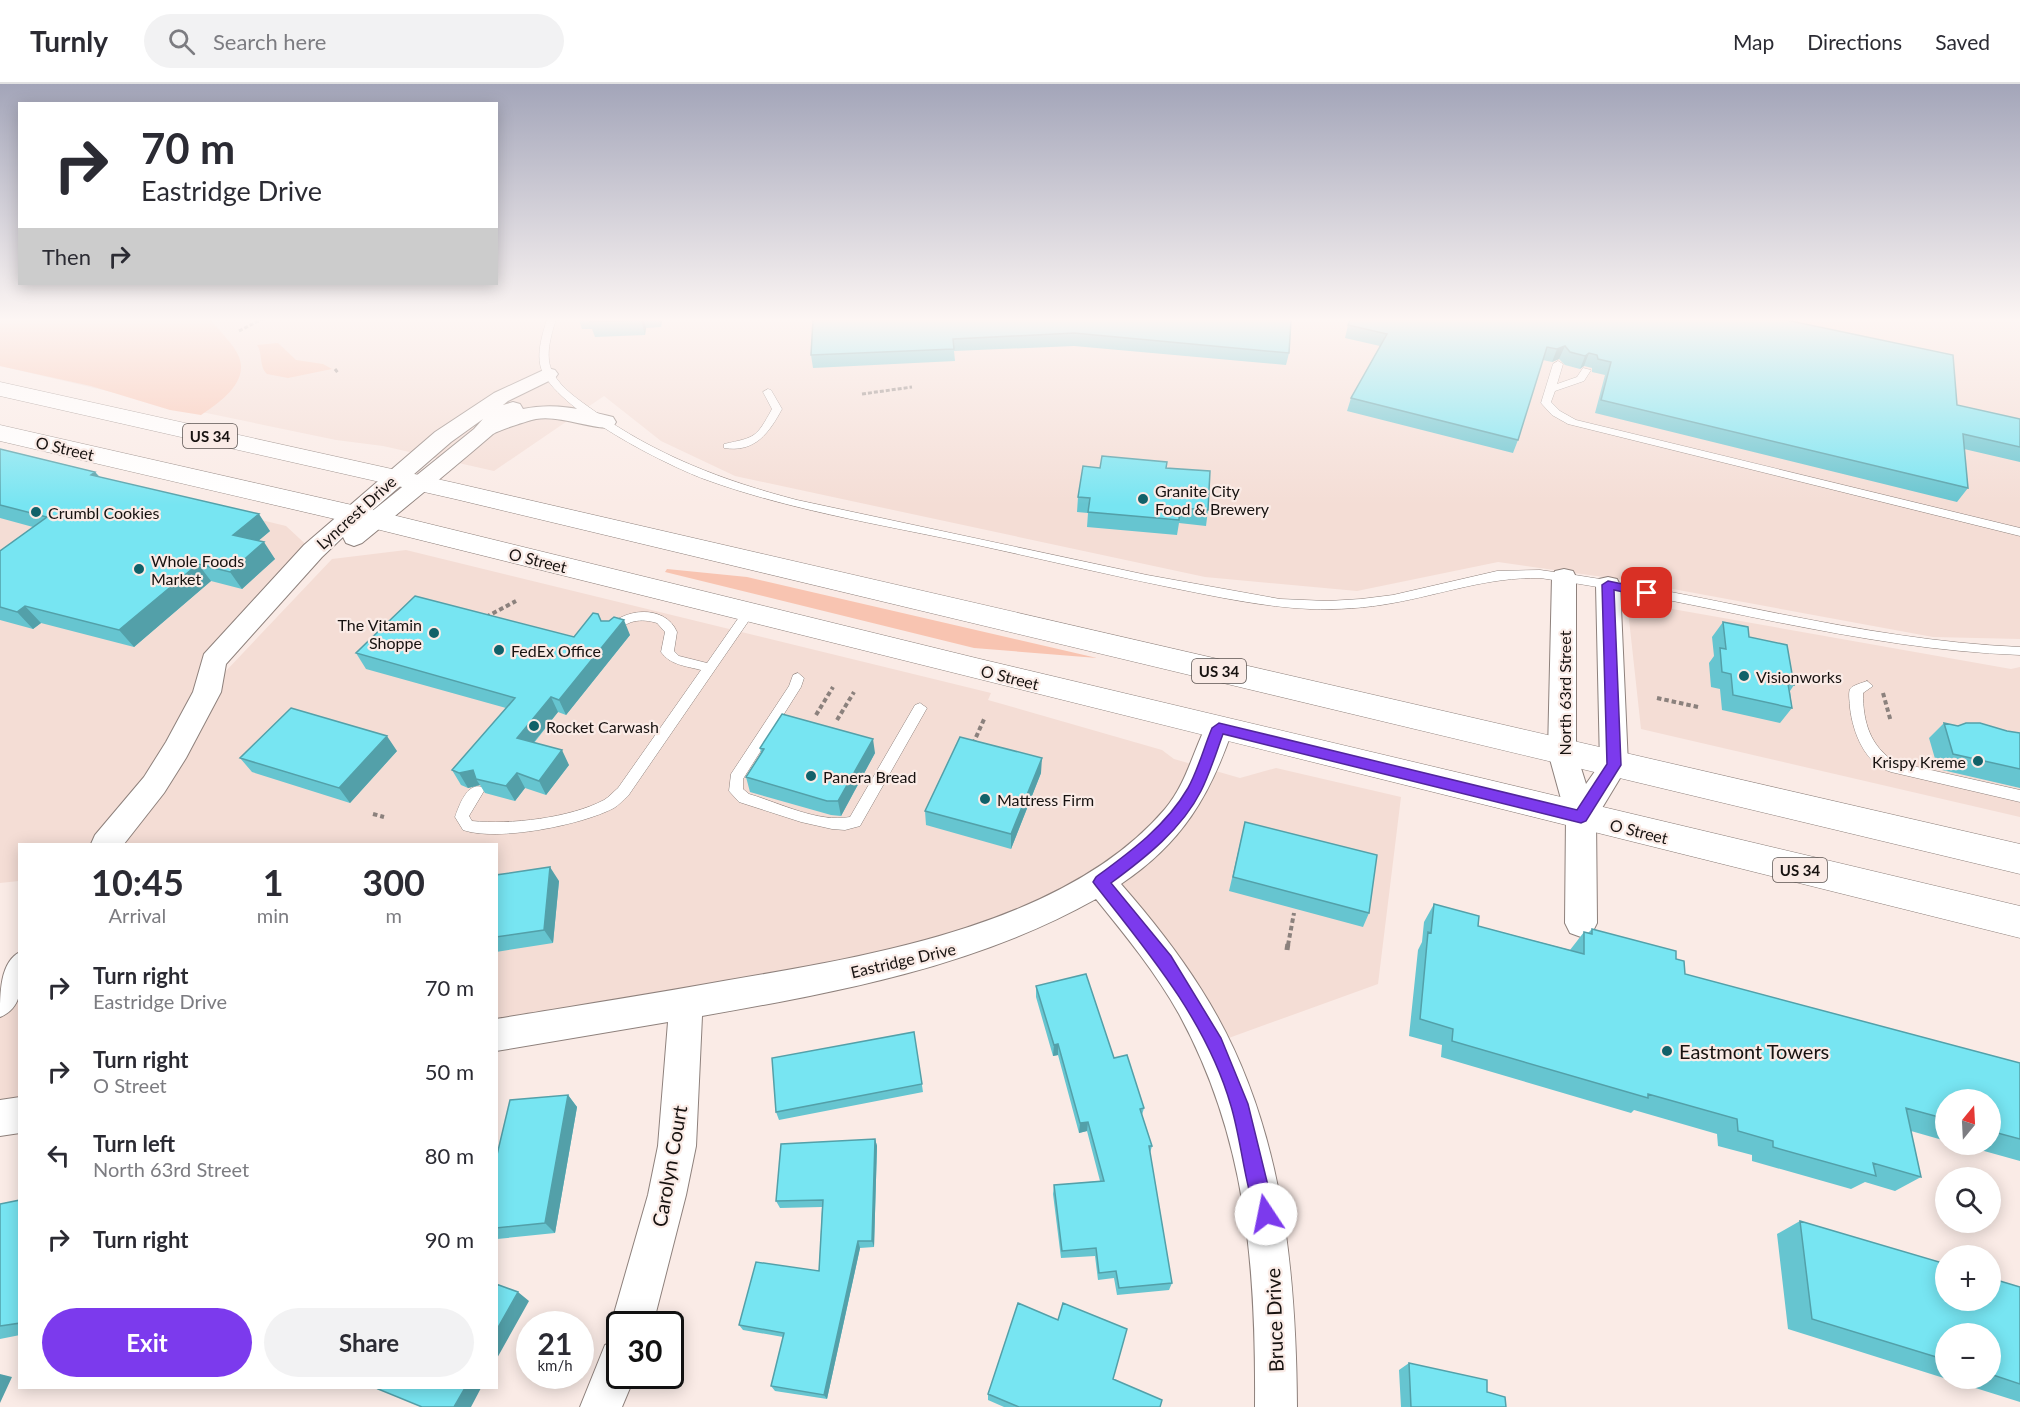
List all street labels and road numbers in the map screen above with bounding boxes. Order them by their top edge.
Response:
road number: US 34 [183,424,237,448]
street label: O Street [34,432,96,464]
street label: Lyncrest Drive [312,471,400,553]
street label: O Street [507,544,569,576]
street label: North 63rd Street [1555,630,1574,755]
road number: US 34 [1192,659,1246,683]
street label: O Street [979,661,1041,693]
street label: O Street [1608,815,1670,847]
road number: US 34 [1773,858,1827,882]
street label: Eastridge Drive [849,939,957,981]
street label: Carolyn Court [647,1103,691,1229]
street label: Bruce Drive [1260,1268,1288,1372]

